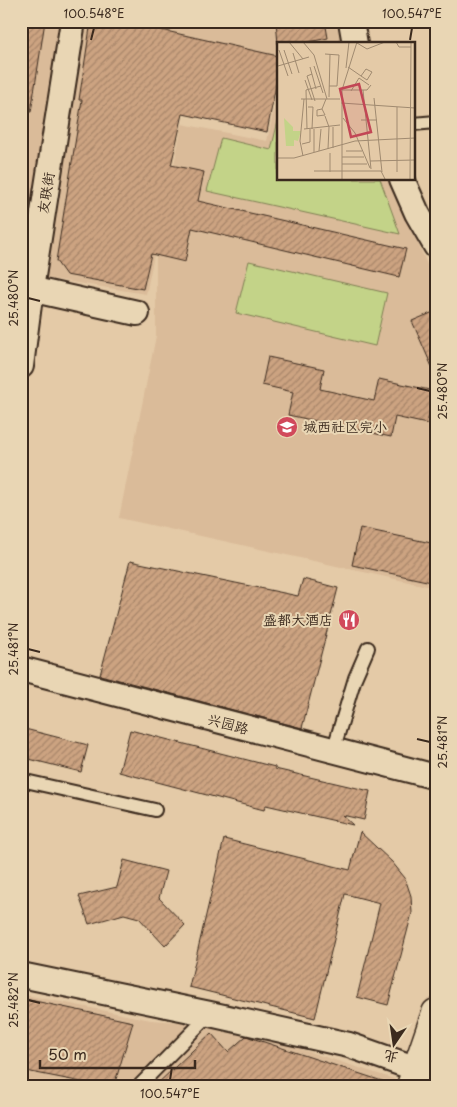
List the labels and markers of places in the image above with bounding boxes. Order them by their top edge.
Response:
school or university icon: 城西社区完小 [275,415,299,439]
place label: 城西社区完小 [303,416,387,437]
restaurant icon: 盛都大酒店 [337,608,361,632]
place label: 盛都大酒店 [263,609,333,630]

